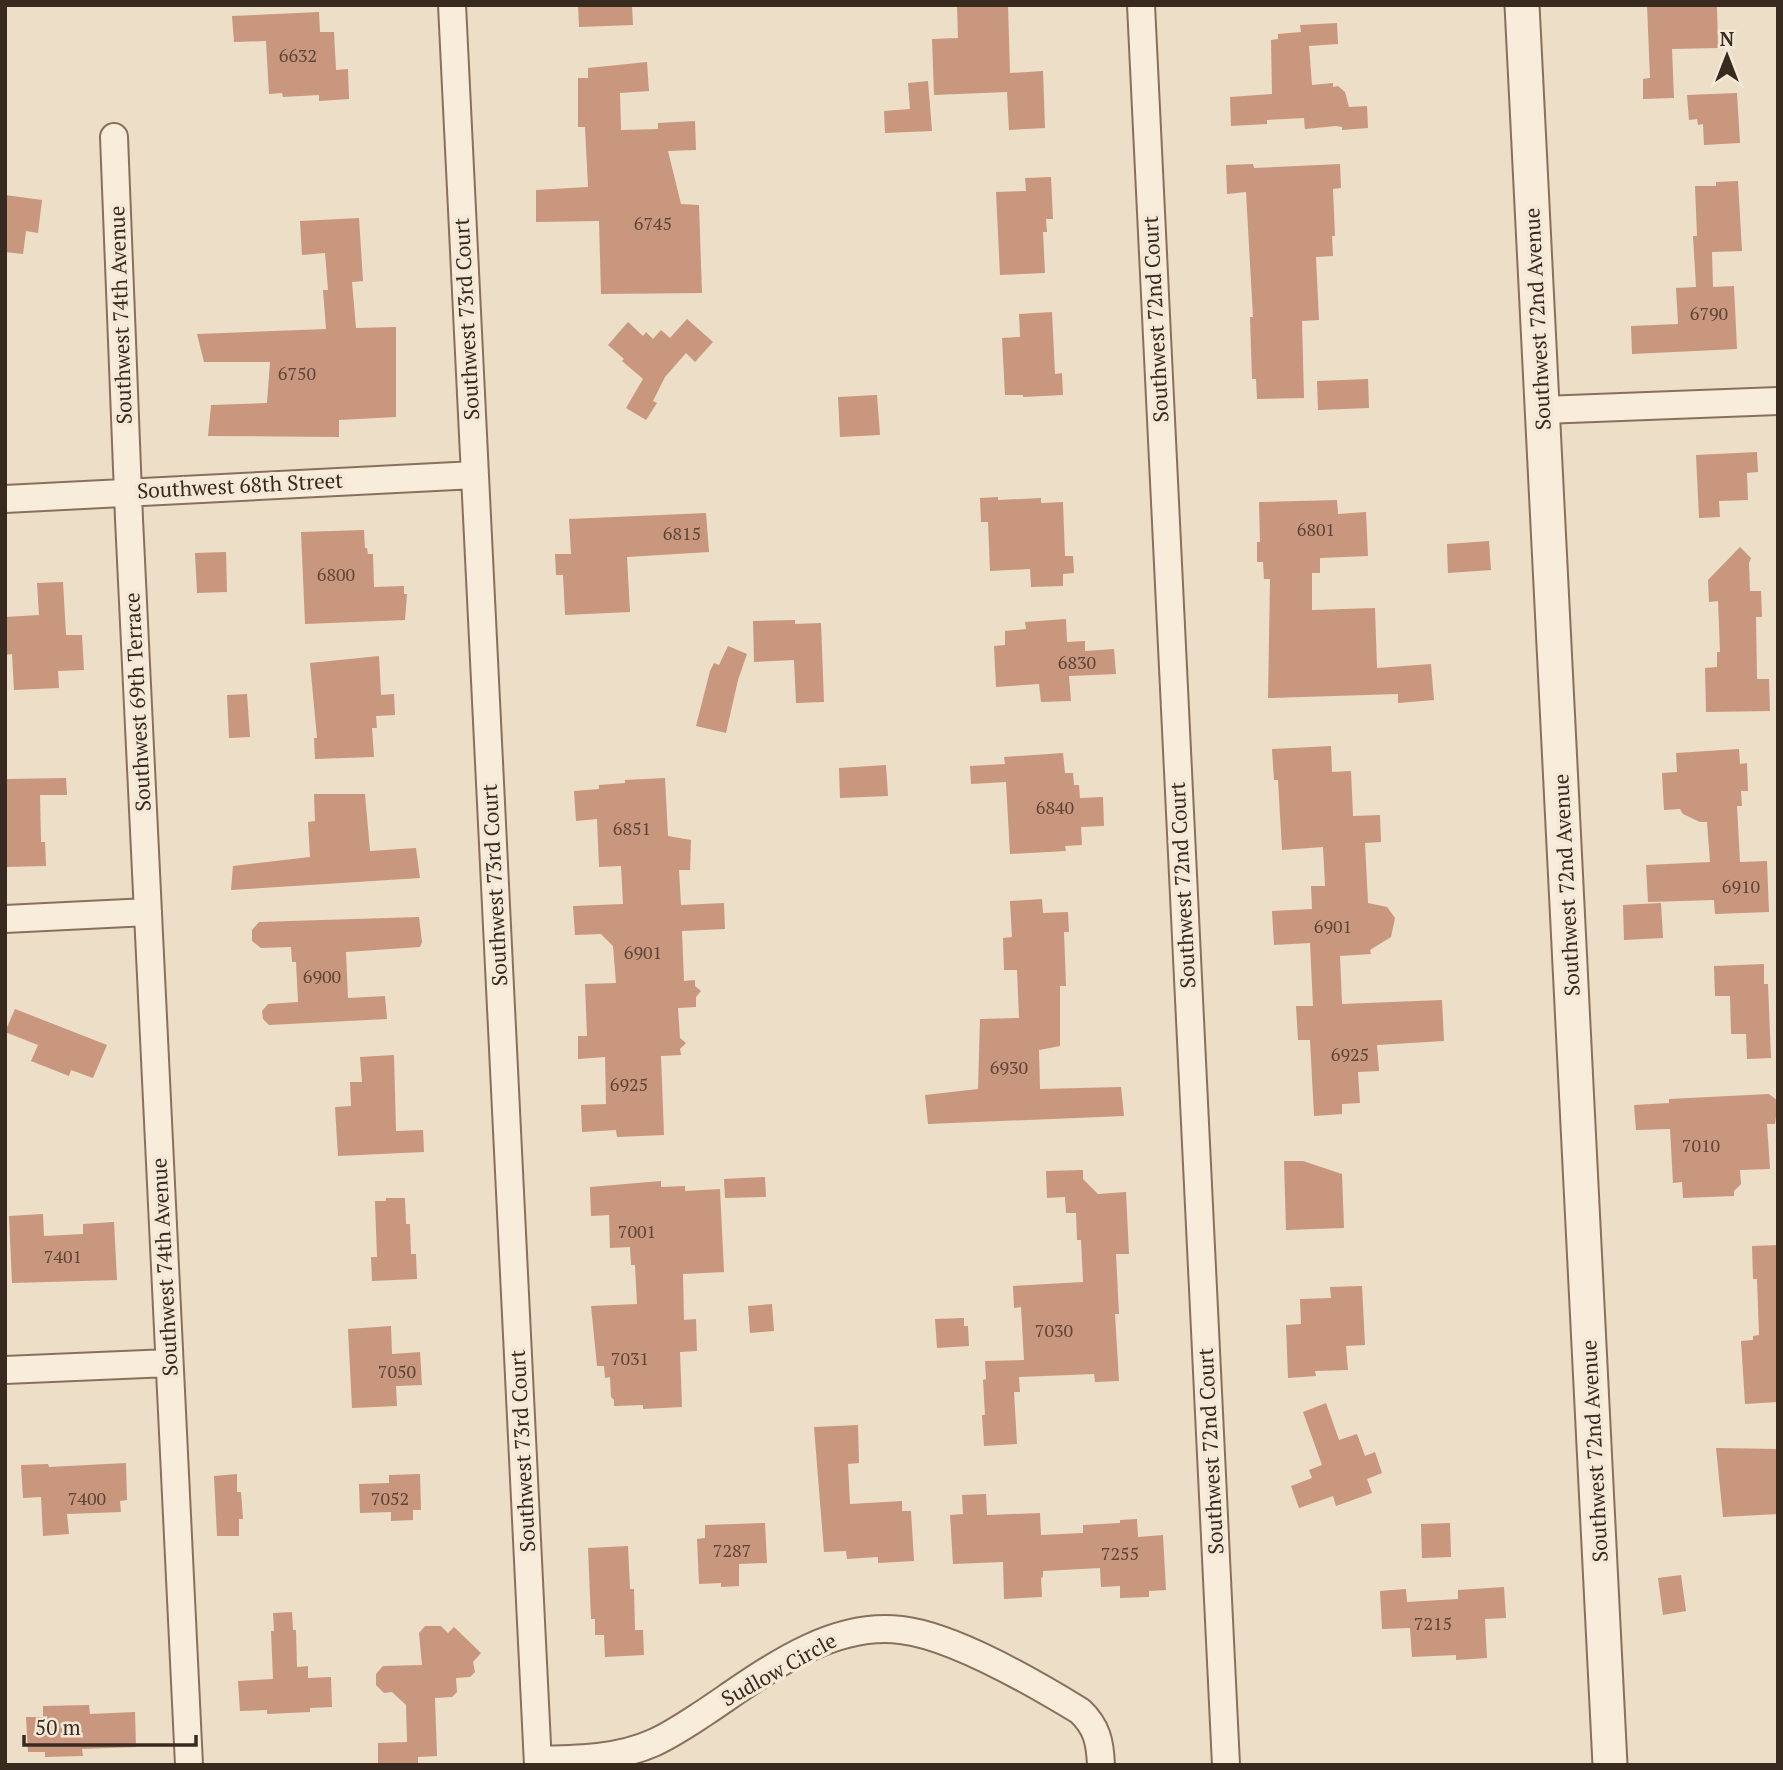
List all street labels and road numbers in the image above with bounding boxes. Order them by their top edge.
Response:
street label: Southwest 74th Avenue [102,205,138,425]
street label: Southwest 72nd Avenue [1517,207,1557,431]
street label: Southwest 72nd Court [1136,215,1174,423]
street label: Southwest 73rd Court [447,217,485,421]
street label: Southwest 68th Street [136,466,344,504]
street label: Southwest 69th Terrace [117,592,157,812]
street label: Southwest 72nd Avenue [1546,773,1586,997]
street label: Southwest 72nd Court [1163,781,1201,989]
street label: Southwest 73rd Court [475,783,513,987]
street label: Southwest 74th Avenue [144,1157,184,1377]
street label: Southwest 72nd Avenue [1574,1339,1614,1563]
street label: Southwest 72nd Court [1191,1347,1229,1555]
street label: Southwest 73rd Court [503,1349,541,1553]
street label: Sudlow Circle [716,1626,841,1712]

